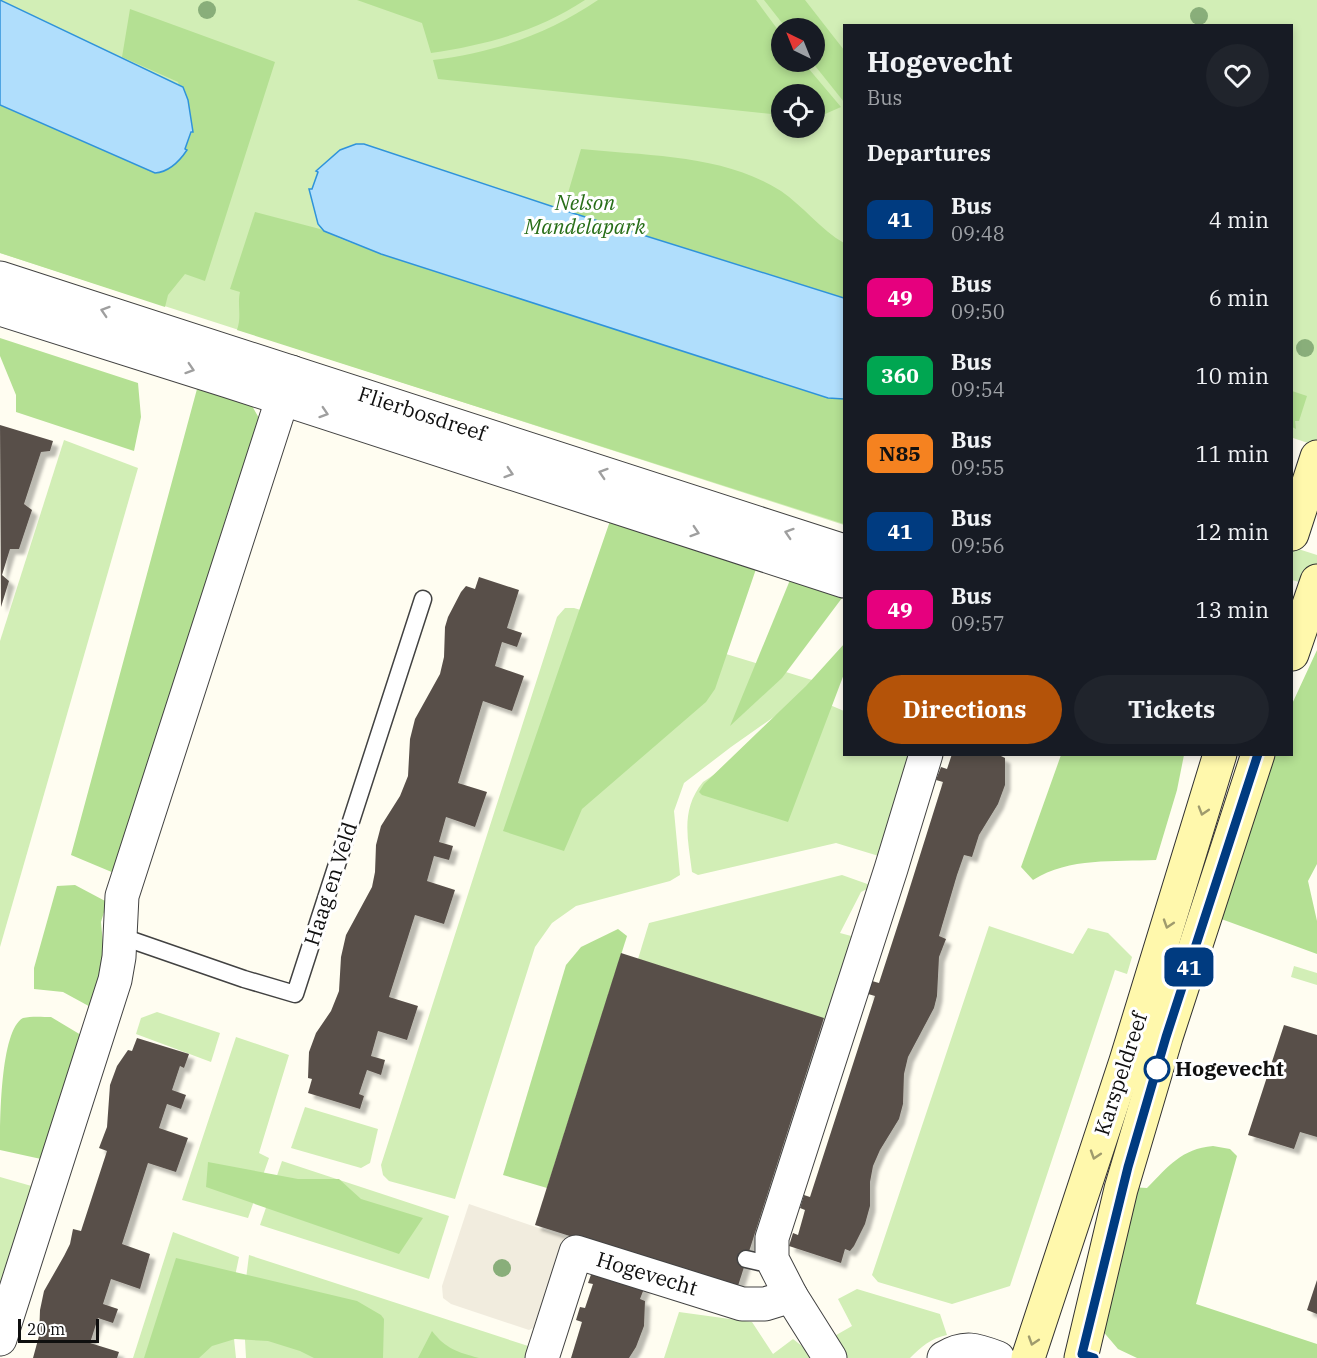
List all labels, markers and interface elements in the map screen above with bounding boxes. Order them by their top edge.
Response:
north arrow [771,18,825,72]
map controls [771,18,825,138]
text: Hogevecht [867,43,1012,80]
button: heart [1206,44,1269,107]
button: locate [771,84,825,138]
text: Bus [867,84,902,111]
text: Departures [867,138,991,167]
park label: Nelson Mandelapark [523,188,646,240]
text: Bus [951,191,992,220]
text: 41 [887,205,913,233]
text: 4 min [1209,205,1269,234]
text: 09:48 [951,220,1005,247]
text: Bus [951,269,992,298]
text: 49 [887,283,913,311]
text: 6 min [1209,283,1269,312]
text: 09:50 [951,298,1005,325]
one-way arrow [100,306,111,319]
text: Bus [951,347,992,376]
one-way arrow [184,361,195,374]
text: 360 [881,361,919,389]
text: 10 min [1196,361,1269,390]
text: 09:54 [951,376,1005,403]
street label: Flierbosdreef [355,379,492,448]
one-way arrow [318,406,329,418]
text: Bus [951,425,992,454]
text: N85 [879,439,921,467]
text: 11 min [1196,439,1269,468]
text: 09:55 [951,454,1005,481]
one-way arrow [503,465,514,478]
one-way arrow [598,468,609,480]
text: Bus [951,503,992,532]
text: 41 [887,517,913,545]
text: 12 min [1196,517,1269,546]
one-way arrow [689,525,700,538]
one-way arrow [784,528,795,540]
text: 09:56 [951,532,1005,559]
text: Bus [951,581,992,610]
text: 49 [887,595,913,623]
text: 13 min [1196,595,1269,624]
text: 09:57 [951,610,1005,637]
button: Directions [867,675,1062,744]
button: Tickets [1074,675,1269,744]
one-way arrow [1198,805,1210,815]
street label: Haag en Veld [297,818,363,949]
one-way arrow [1163,918,1175,929]
line badge: 41 [1162,948,1216,986]
text: 41 [1176,953,1202,981]
street label: Karspeldreef [1087,1007,1154,1139]
place label: Hogevecht [1175,1054,1284,1082]
marker: Hogevecht [1144,1056,1170,1082]
one-way arrow [1090,1149,1102,1160]
street label: Hogevecht [593,1244,701,1302]
scale bar [18,1316,99,1344]
text: 20 m [27,1319,65,1339]
one-way arrow [1028,1335,1041,1345]

